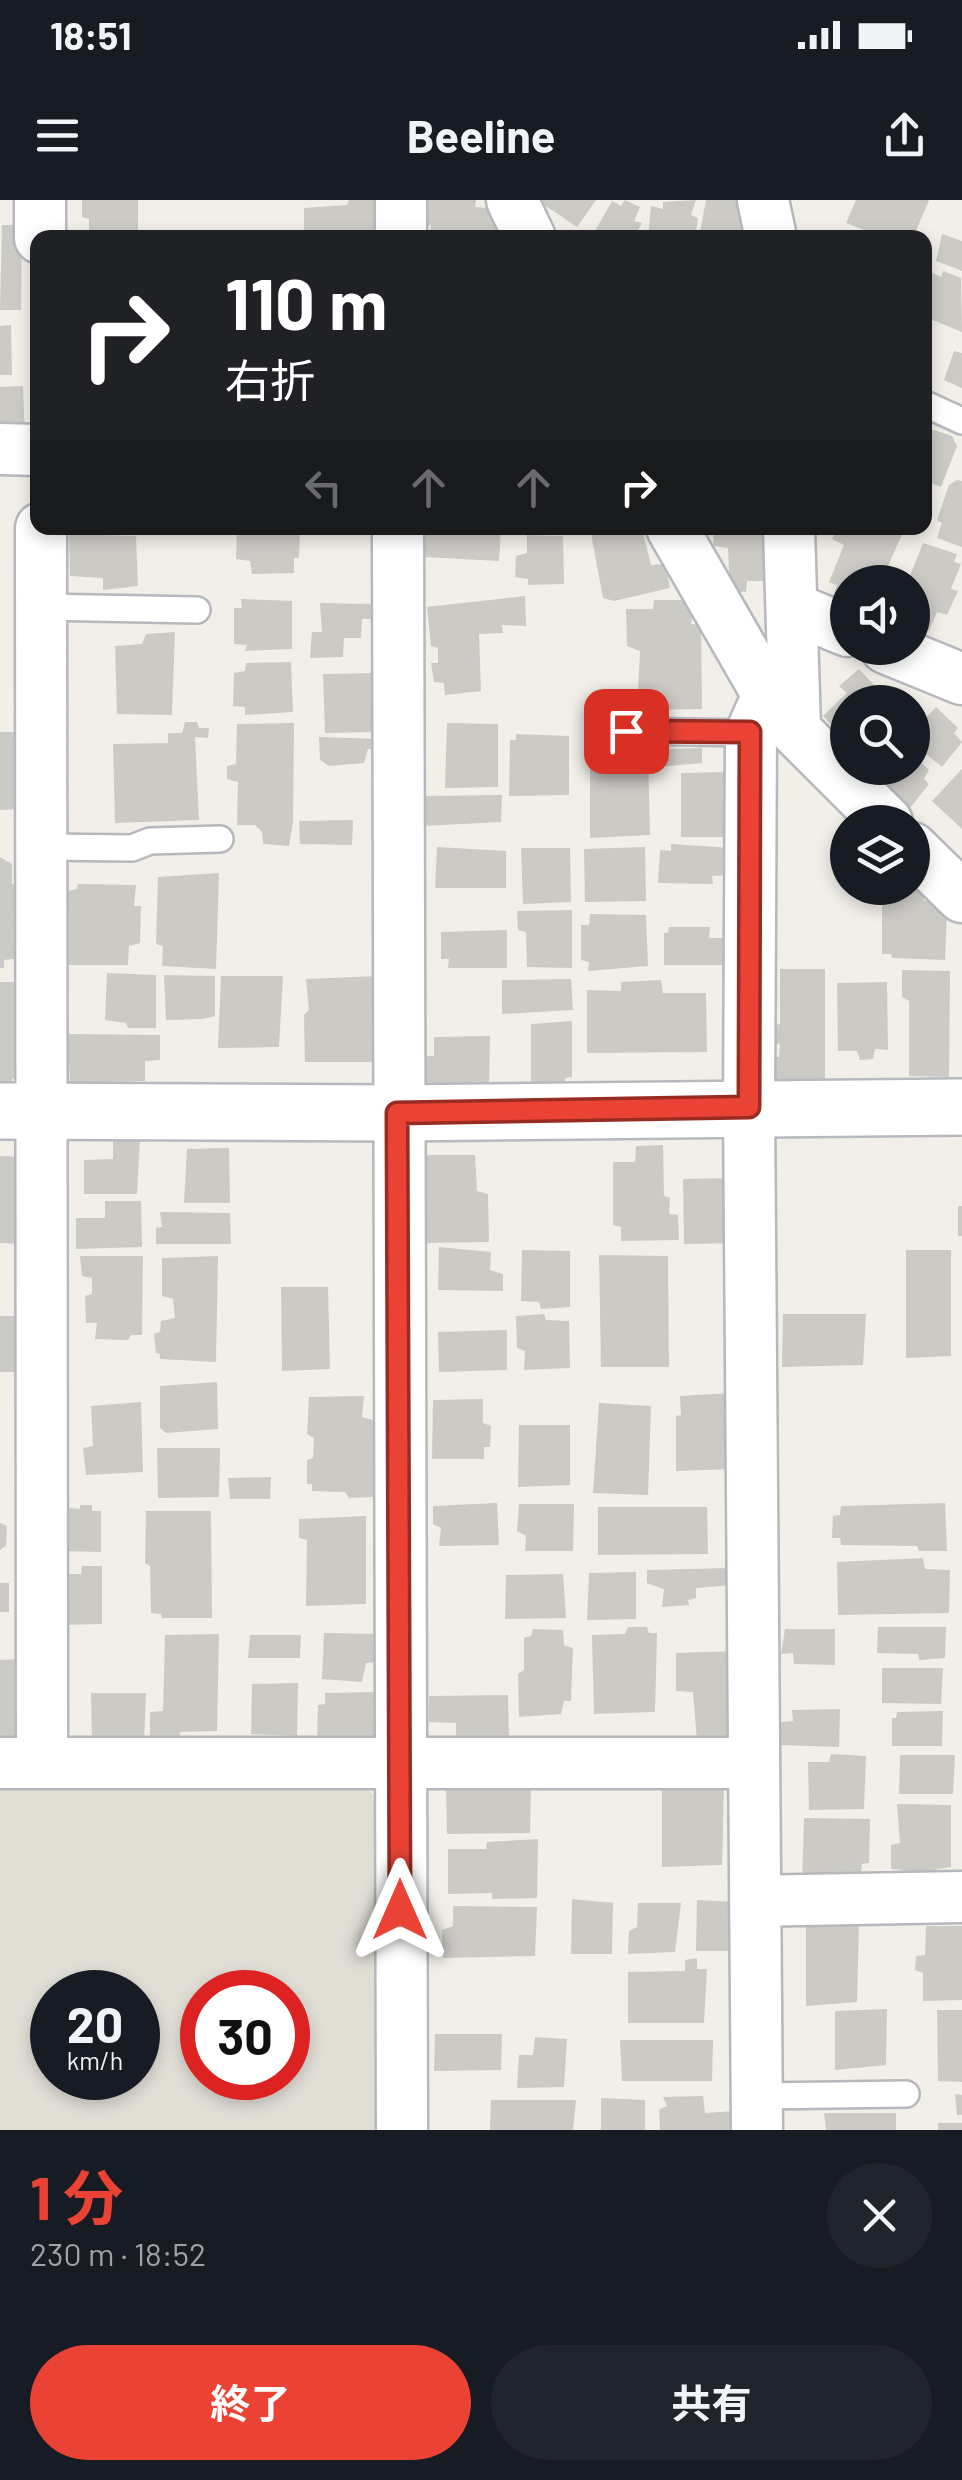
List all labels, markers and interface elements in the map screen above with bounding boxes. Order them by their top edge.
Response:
text: 18:51 [50,12,131,58]
icon: menu [30,108,85,163]
text: Beeline [407,108,555,162]
icon: share [877,108,932,163]
text: 110 m [225,260,387,344]
icon: right [60,270,190,400]
text: 右折 [225,352,315,406]
icon: left [296,460,351,515]
icon: ahead [401,460,456,515]
icon: ahead [506,460,561,515]
icon: right [611,460,666,515]
map controls [830,565,930,905]
button: sound [830,565,930,665]
button: search [830,685,930,785]
pin [584,689,669,774]
icon: arrive [599,704,654,759]
button: layers [830,805,930,905]
position arrow [348,1858,452,1962]
speed limit sign: 30 [180,1970,310,2100]
text: 20 [67,1993,123,2053]
text: km/h [67,2045,123,2075]
text: 1 分 [30,2160,123,2232]
button: close [827,2163,932,2268]
text: 230 m · 18:52 [30,2234,206,2272]
button: 終了 [30,2345,471,2460]
button: 共有 [491,2345,932,2460]

